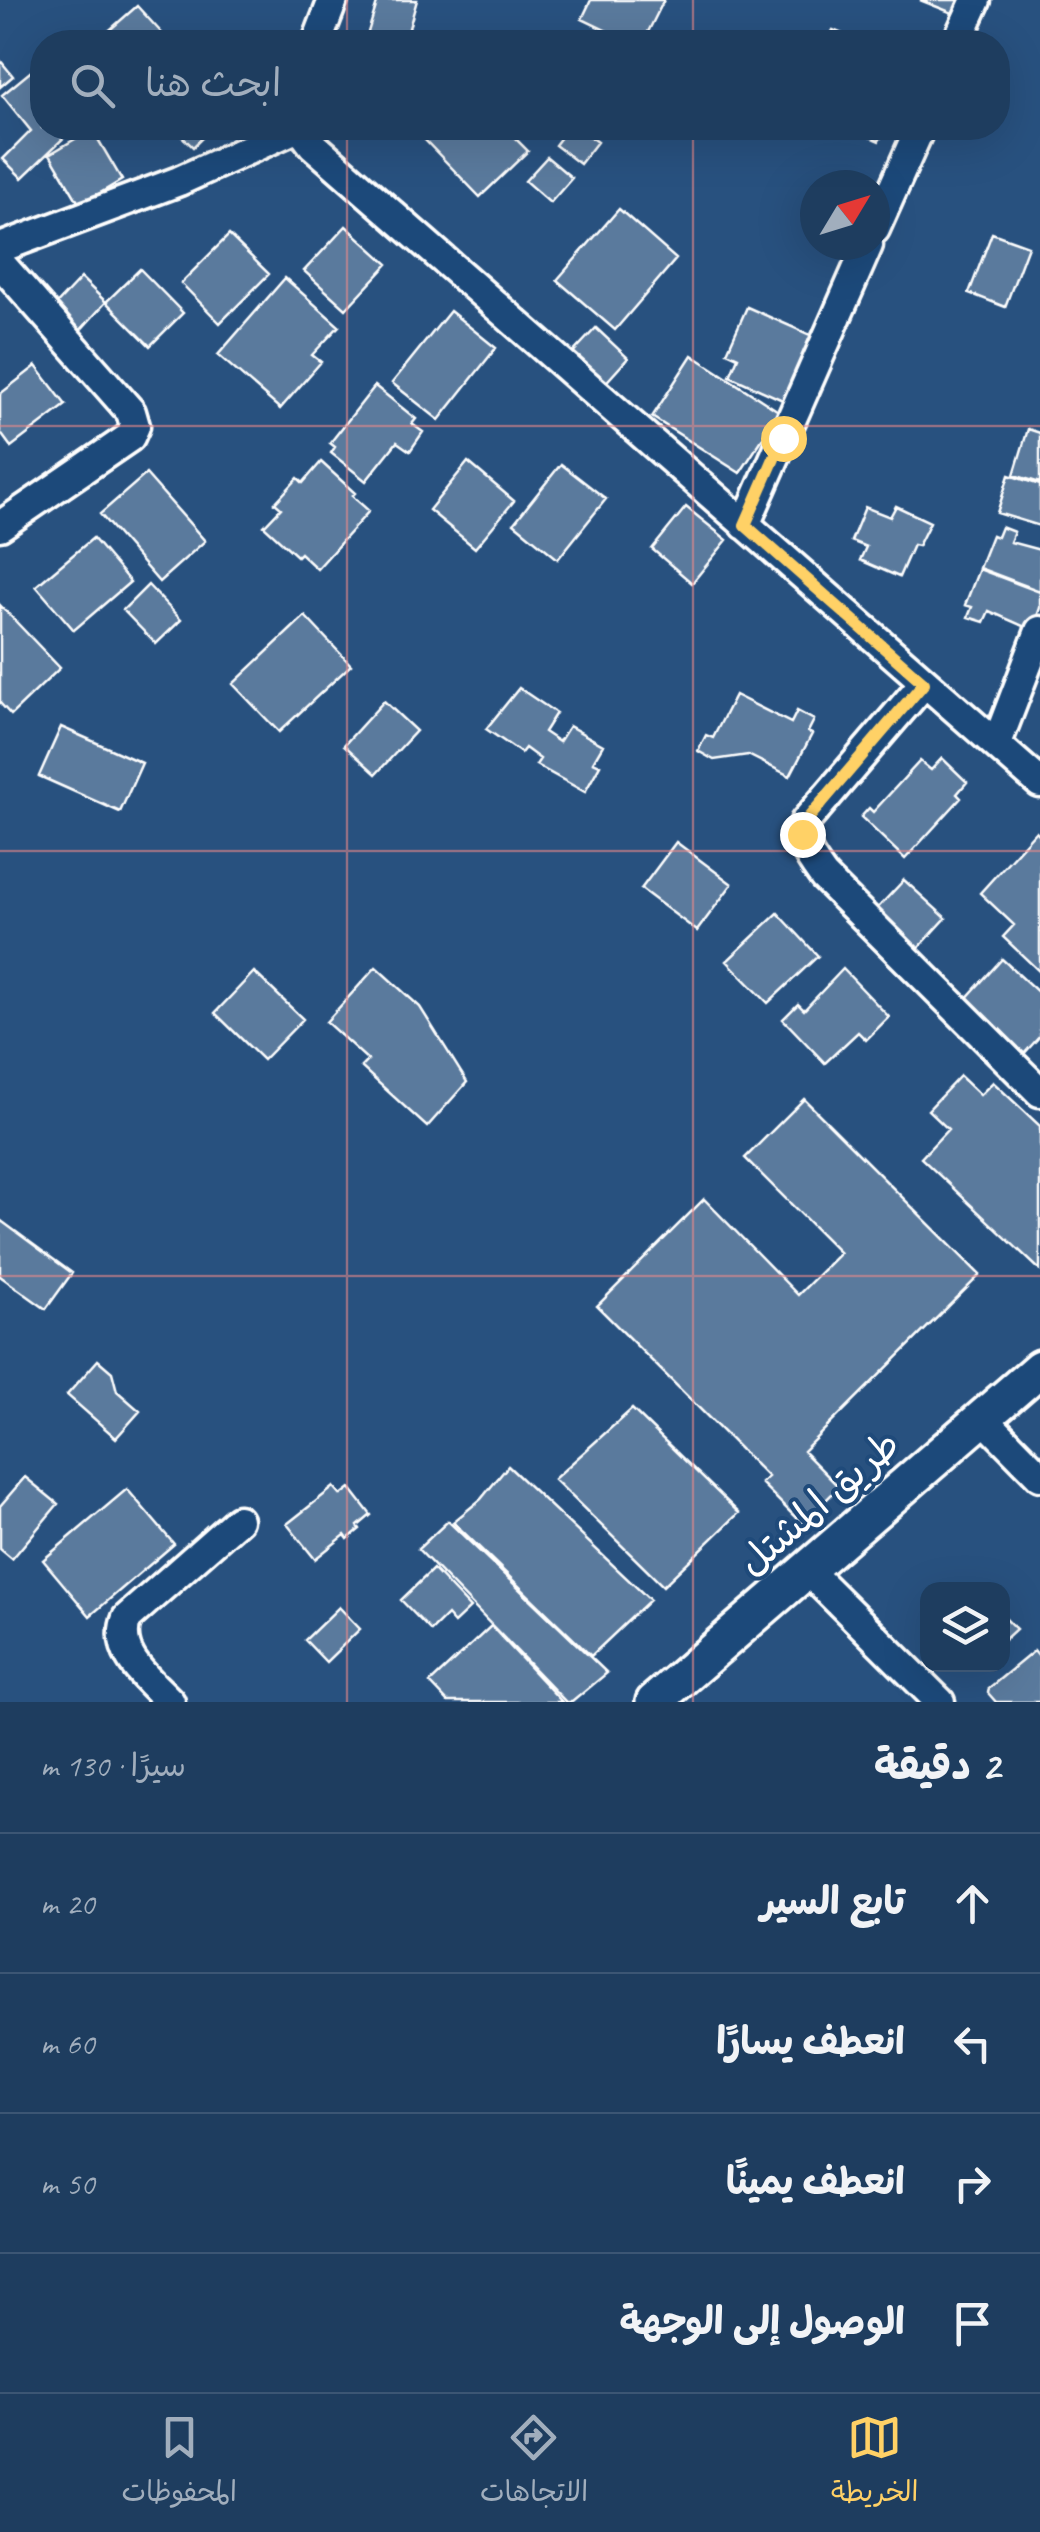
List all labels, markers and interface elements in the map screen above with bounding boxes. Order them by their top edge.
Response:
search box [30,30,1010,140]
icon: search [65,58,120,113]
text: ابحث هنا [145,60,281,107]
north arrow [800,170,890,260]
route start [761,416,807,462]
route end [780,812,826,858]
street label: طريق المشتل [728,1419,910,1587]
map controls [920,1582,1010,1672]
button: layers [920,1582,1010,1672]
text: 2 دقيقة [874,1739,1000,1792]
text: سيرًا · 130 m [40,1745,186,1786]
icon: ahead [945,1876,1000,1931]
text: تابع السير [760,1878,905,1925]
text: 20 m [40,1883,94,1924]
icon: left [945,2016,1000,2071]
text: انعطف يسارًا [716,2018,905,2065]
text: 60 m [40,2023,94,2064]
icon: right [945,2156,1000,2211]
text: انعطف يمينًا [726,2158,905,2205]
text: 50 m [40,2163,94,2204]
icon: arrive [945,2296,1000,2351]
text: الوصول إلى الوجهة [619,2298,905,2345]
tab: المحفوظات [122,2410,237,2516]
tab: الاتجاهات [480,2410,588,2516]
tab: الخريطة [831,2410,918,2516]

